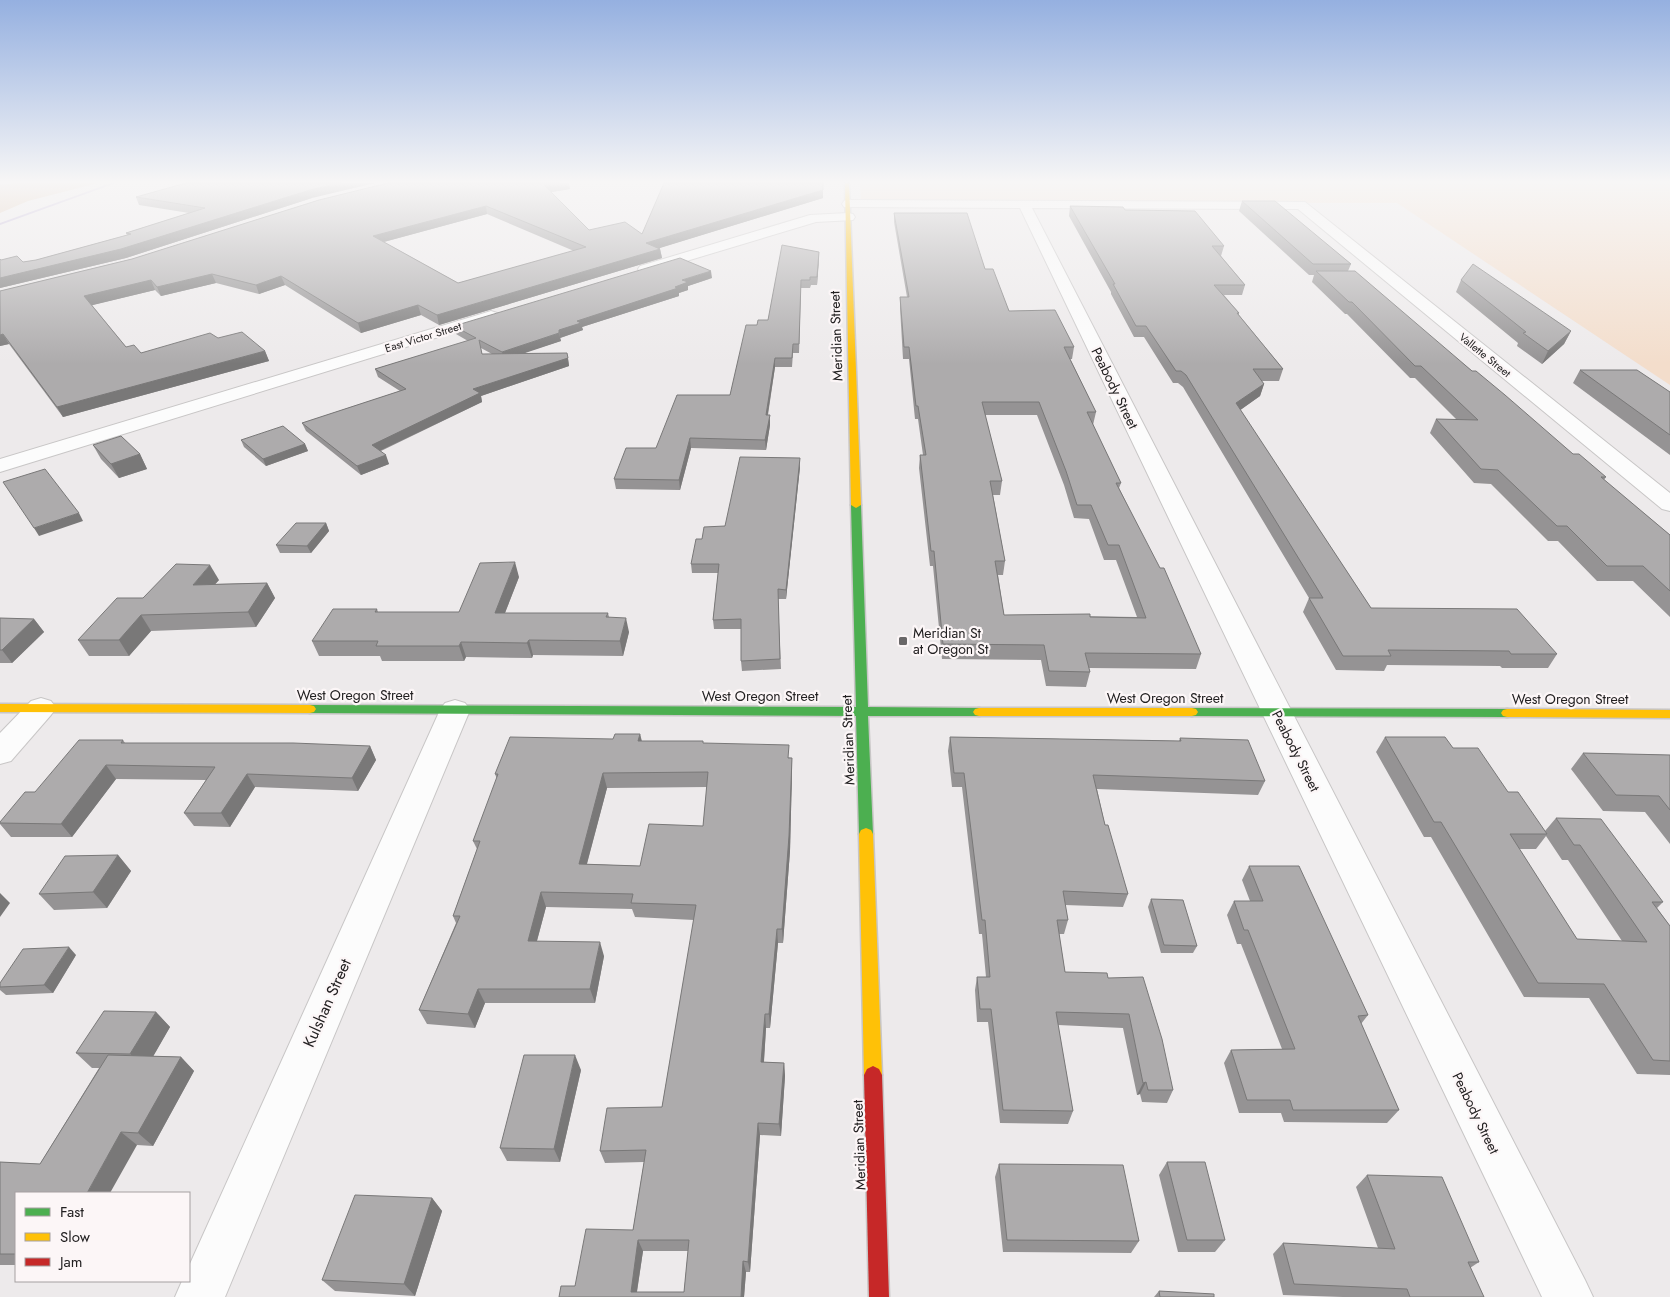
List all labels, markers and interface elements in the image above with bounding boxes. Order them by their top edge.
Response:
street label: Meridian Street [824,290,848,381]
street label: East Victor Street [383,318,463,356]
street label: Vallette Street [1456,329,1515,381]
street label: Peabody Street [1087,344,1144,433]
place label: Meridian St at Oregon St [913,623,989,659]
marker: Meridian St at Oregon St [897,635,909,647]
street label: West Oregon Street [297,685,414,705]
street label: West Oregon Street [702,686,819,706]
street label: West Oregon Street [1107,688,1224,708]
street label: West Oregon Street [1512,689,1629,709]
street label: Meridian Street [836,694,860,785]
street label: Peabody Street [1267,707,1325,796]
street label: Kulshan Street [297,955,357,1051]
street label: Peabody Street [1448,1069,1505,1158]
street label: Meridian Street [847,1099,871,1190]
legend [15,1192,190,1282]
text: Fast [60,1201,84,1223]
text: Slow [60,1226,91,1248]
text: Jam [58,1251,83,1273]

